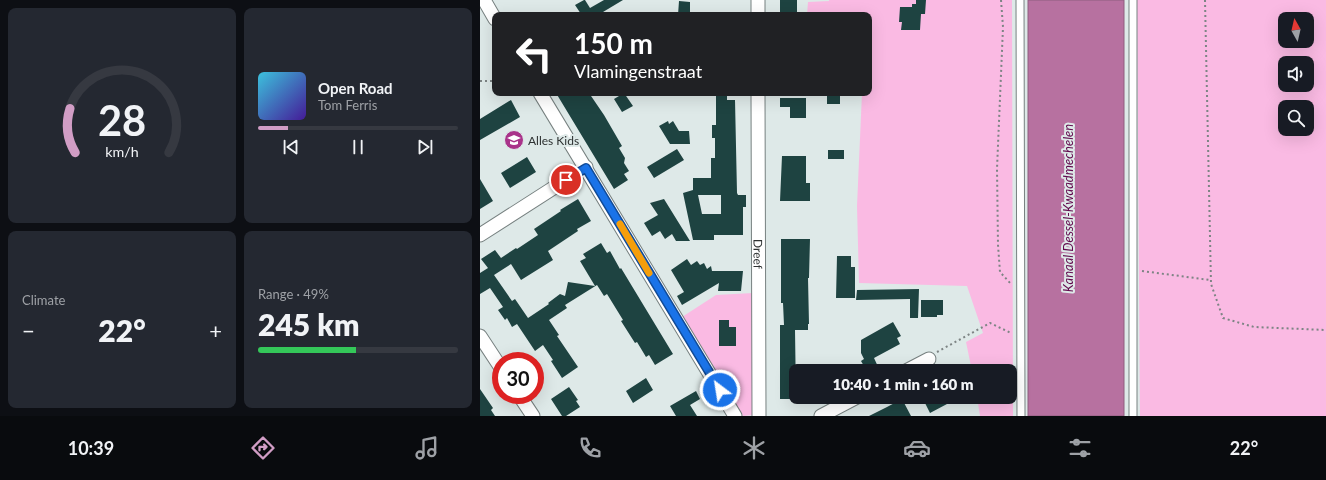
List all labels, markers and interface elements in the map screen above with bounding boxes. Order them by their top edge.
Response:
north arrow [1278,12,1314,48]
map controls [1278,12,1314,136]
text: 150 m [574,26,653,60]
icon: left [508,28,560,80]
button: sound [1278,56,1314,92]
text: Vlamingenstraat [574,60,702,82]
text: Open Road [318,79,393,97]
text: 28 [98,95,146,145]
text: Tom Ferris [318,97,377,113]
button: search [1278,100,1314,136]
water label: Kanaal Dessel-Kwaadmechelen [1060,124,1076,292]
school or university icon: Alles Kids [503,129,525,151]
place label: Alles Kids [528,133,579,148]
icon: previous [280,136,302,158]
icon: pause [347,136,369,158]
icon: next [414,136,436,158]
text: km/h [105,143,139,160]
pin [549,163,583,197]
icon: arrive [555,169,577,191]
street label: Dreef [751,239,766,270]
text: Range · 49% [258,286,329,302]
text: Climate [22,292,65,308]
text: 245 km [258,306,359,342]
text: 22° [98,312,146,348]
text: − [22,317,35,344]
text: + [209,317,222,344]
speed limit sign: 30 [492,352,544,404]
position arrow [699,369,741,411]
text: 10:40 · 1 min · 160 m [832,375,974,393]
icon: directions [249,434,277,462]
icon: music [413,434,441,462]
icon: phone [576,434,604,462]
icon: climate [740,434,768,462]
icon: car [903,434,931,462]
icon: filters [1066,434,1094,462]
text: 10:39 [68,437,114,459]
text: 22° [1230,437,1258,459]

